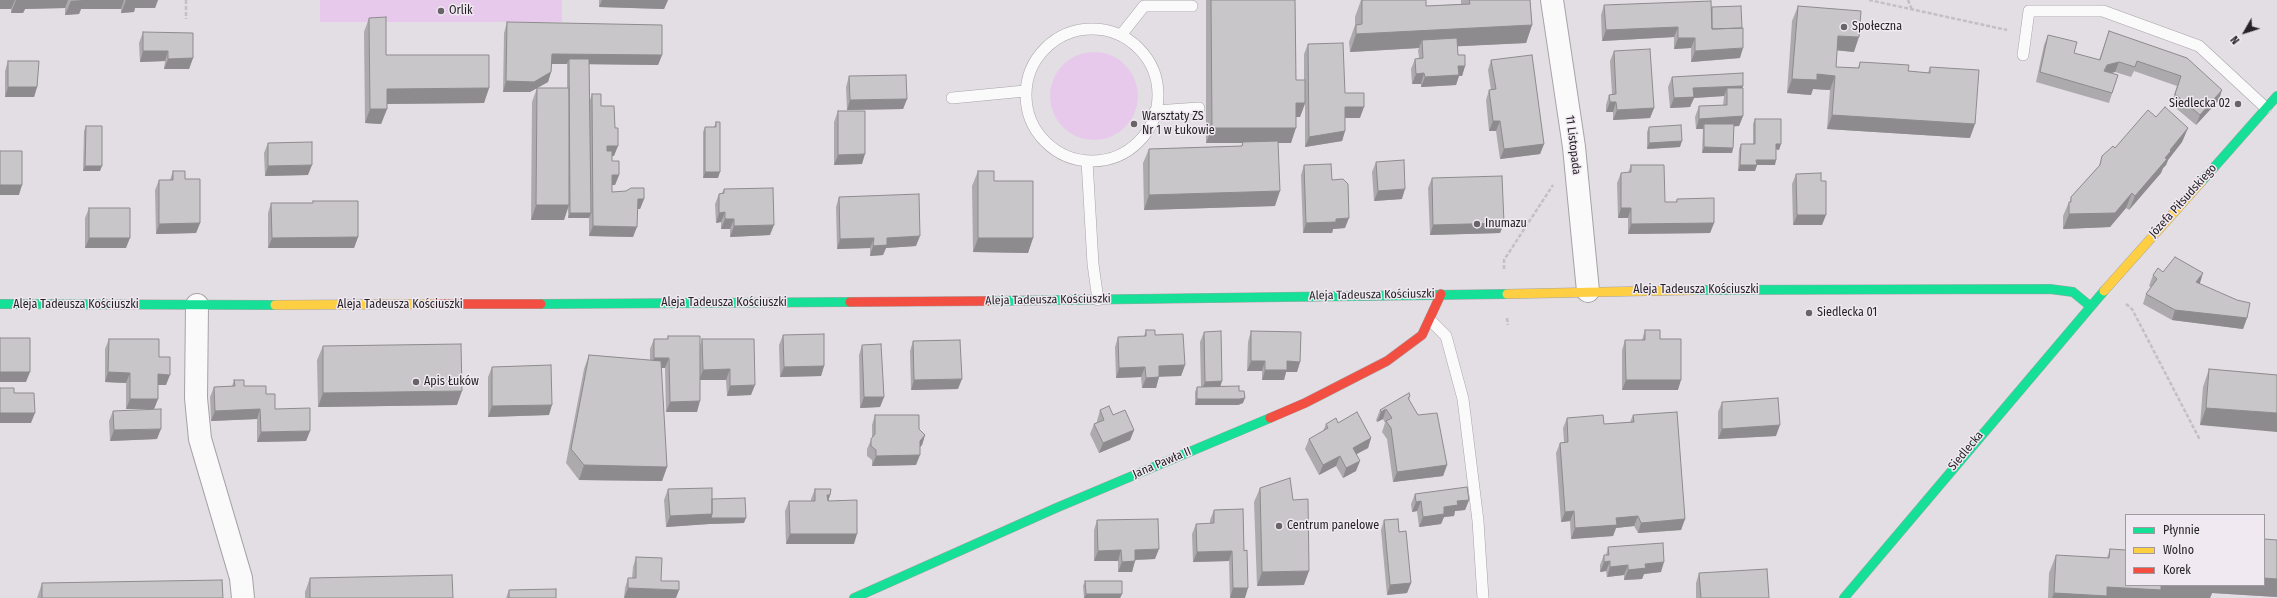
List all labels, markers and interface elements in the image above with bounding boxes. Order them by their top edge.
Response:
place label: Orlik [449,4,473,18]
marker: Orlik [436,6,446,16]
north arrow [2225,12,2265,52]
place label: Społeczna [1852,20,1902,34]
marker: Społeczna [1839,22,1849,32]
text: N [2228,33,2242,47]
place label: Siedlecka 02 [2169,97,2230,111]
marker: Siedlecka 02 [2233,99,2243,109]
place label: Warsztaty ZS Nr 1 w Łukowie [1142,110,1215,138]
street label: 11 Listopada [1562,114,1584,176]
marker: Warsztaty ZS Nr 1 w Łukowie [1129,119,1139,129]
street label: Józefa Piłsudskiego [2146,161,2220,241]
place label: Inumazu [1485,217,1527,231]
marker: Inumazu [1472,219,1482,229]
street label: Aleja Tadeusza Kościuszki [1633,283,1759,297]
street label: Aleja Tadeusza Kościuszki [1309,287,1435,303]
street label: Aleja Tadeusza Kościuszki [985,292,1111,308]
street label: Aleja Tadeusza Kościuszki [661,296,787,310]
street label: Aleja Tadeusza Kościuszki [13,298,139,312]
street label: Aleja Tadeusza Kościuszki [337,298,463,312]
place label: Siedlecka 01 [1817,306,1877,320]
marker: Siedlecka 01 [1804,308,1814,318]
place label: Apis Łuków [424,375,479,389]
marker: Apis Łuków [411,377,421,387]
street label: Siedlecka [1945,428,1987,474]
street label: Jana Pawła II [1131,444,1193,482]
legend [2125,514,2265,586]
place label: Centrum panelowe [1287,519,1379,533]
marker: Centrum panelowe [1274,521,1284,531]
text: Płynnie [2163,523,2200,537]
text: Wolno [2163,543,2194,557]
text: Korek [2163,563,2191,577]

